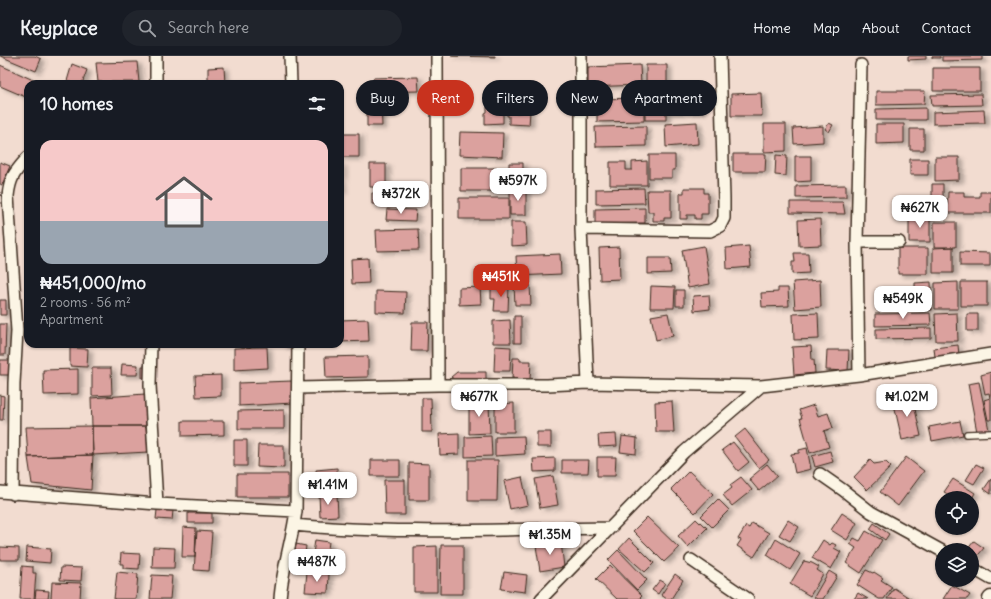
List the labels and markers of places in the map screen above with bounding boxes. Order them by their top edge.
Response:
pin: ₦597K [490,168,546,202]
pin: ₦372K [373,181,429,215]
pin: ₦627K [892,195,948,229]
pin: ₦451K [473,264,529,298]
pin: ₦549K [875,286,931,320]
pin: ₦677K [451,384,507,418]
pin: ₦1.02M [874,384,940,418]
pin: ₦1.41M [295,472,361,506]
pin: ₦1.35M [517,522,583,556]
pin: ₦487K [289,549,345,583]

